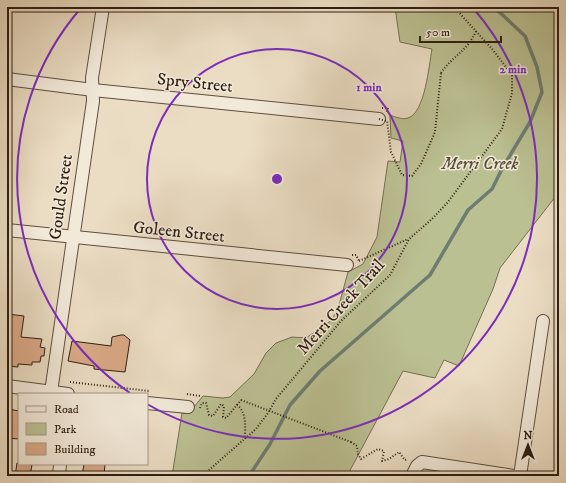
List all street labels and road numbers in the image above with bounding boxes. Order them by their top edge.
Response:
street label: Spry Street [156,68,234,98]
street label: Gould Street [44,152,78,241]
street label: Goleen Street [132,216,226,248]
street label: Merri Creek Trail [292,255,390,359]

